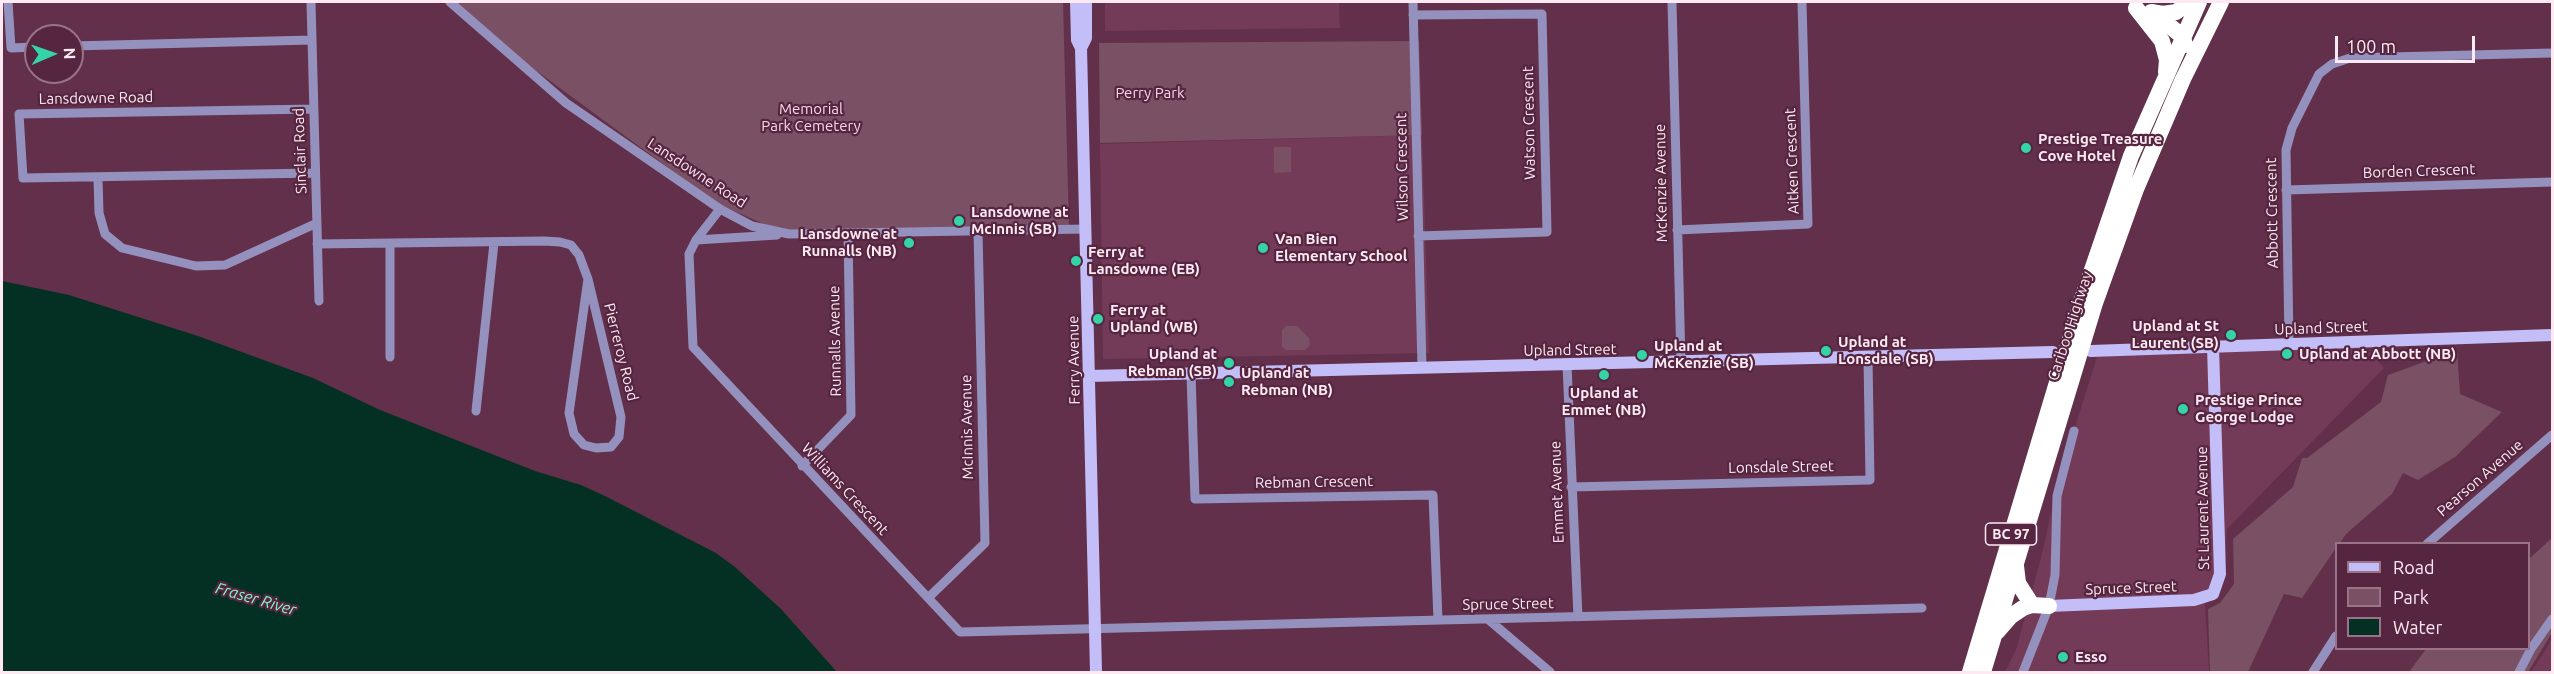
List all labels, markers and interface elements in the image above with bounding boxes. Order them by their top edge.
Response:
north arrow [24,24,84,84]
scale bar [2338,24,2478,62]
text: 100 m [2346,36,2396,56]
text: N [61,47,79,60]
street label: Watson Crescent [1519,66,1539,180]
park label: Perry Park [1115,84,1185,102]
street label: Lansdowne Road [39,88,153,108]
park label: Memorial Park Cemetery [761,100,861,135]
street label: Sinclair Road [290,108,310,194]
street label: Aitken Crescent [1781,108,1803,214]
street label: Wilson Crescent [1392,113,1412,221]
street label: McKenzie Avenue [1651,124,1671,242]
place label: Prestige Treasure Cove Hotel [2038,130,2162,165]
street label: Lansdowne Road [644,134,750,212]
marker: Prestige Treasure Cove Hotel [2019,141,2033,155]
street label: Abbott Crescent [2262,158,2282,268]
street label: Borden Crescent [2363,160,2475,182]
place label: Lansdowne at McInnis (SB) [971,203,1069,238]
marker: Lansdowne at McInnis (SB) [952,214,966,228]
place label: Lansdowne at Runnalls (NB) [799,225,897,260]
place label: Van Bien Elementary School [1275,230,1407,265]
marker: Lansdowne at Runnalls (NB) [902,236,916,250]
marker: Van Bien Elementary School [1256,241,1270,255]
place label: Ferry at Lansdowne (EB) [1088,243,1200,278]
marker: Ferry at Lansdowne (EB) [1069,254,1083,268]
street label: Cariboo Highway [2044,269,2096,383]
street label: Runnalls Avenue [825,285,845,397]
street label: Pierreroy Road [600,301,642,403]
place label: Ferry at Upland (WB) [1110,301,1198,336]
marker: Ferry at Upland (WB) [1091,312,1105,326]
street label: Ferry Avenue [1064,315,1084,405]
place label: Upland at St Laurent (SB) [2132,317,2219,352]
street label: Upland Street [2274,317,2368,339]
marker: Upland at St Laurent (SB) [2224,328,2238,342]
place label: Upland at Lonsdale (SB) [1838,333,1934,368]
place label: Upland at McKenzie (SB) [1654,337,1754,372]
street label: Upland Street [1523,340,1617,360]
marker: Upland at Lonsdale (SB) [1819,344,1833,358]
place label: Upland at Rebman (SB) [1128,345,1217,380]
place label: Upland at Abbott (NB) [2299,345,2456,363]
marker: Upland at Abbott (NB) [2280,347,2294,361]
marker: Upland at McKenzie (SB) [1635,348,1649,362]
marker: Upland at Rebman (SB) [1222,356,1236,370]
place label: Upland at Rebman (NB) [1241,364,1333,399]
marker: Upland at Emmet (NB) [1597,368,1611,382]
street label: McInnis Avenue [957,374,977,480]
marker: Upland at Rebman (NB) [1222,375,1236,389]
place label: Upland at Emmet (NB) [1562,384,1646,419]
place label: Prestige Prince George Lodge [2195,391,2302,426]
marker: Prestige Prince George Lodge [2176,402,2190,416]
street label: Pearson Avenue [2433,436,2527,520]
street label: Williams Crescent [798,439,892,539]
street label: Emmet Avenue [1546,440,1568,544]
street label: St Laurent Avenue [2193,446,2213,570]
street label: Lonsdale Street [1728,457,1834,477]
street label: Rebman Crescent [1255,472,1373,492]
road number: BC 97 [1986,523,2036,545]
legend [2335,542,2530,650]
text: Road [2393,557,2435,577]
street label: Spruce Street [2085,577,2177,599]
water label: Fraser River [213,578,299,620]
text: Park [2393,587,2429,607]
street label: Spruce Street [1462,594,1554,614]
text: Water [2393,617,2442,637]
place label: Esso [2075,648,2107,666]
marker: Esso [2056,650,2070,664]

